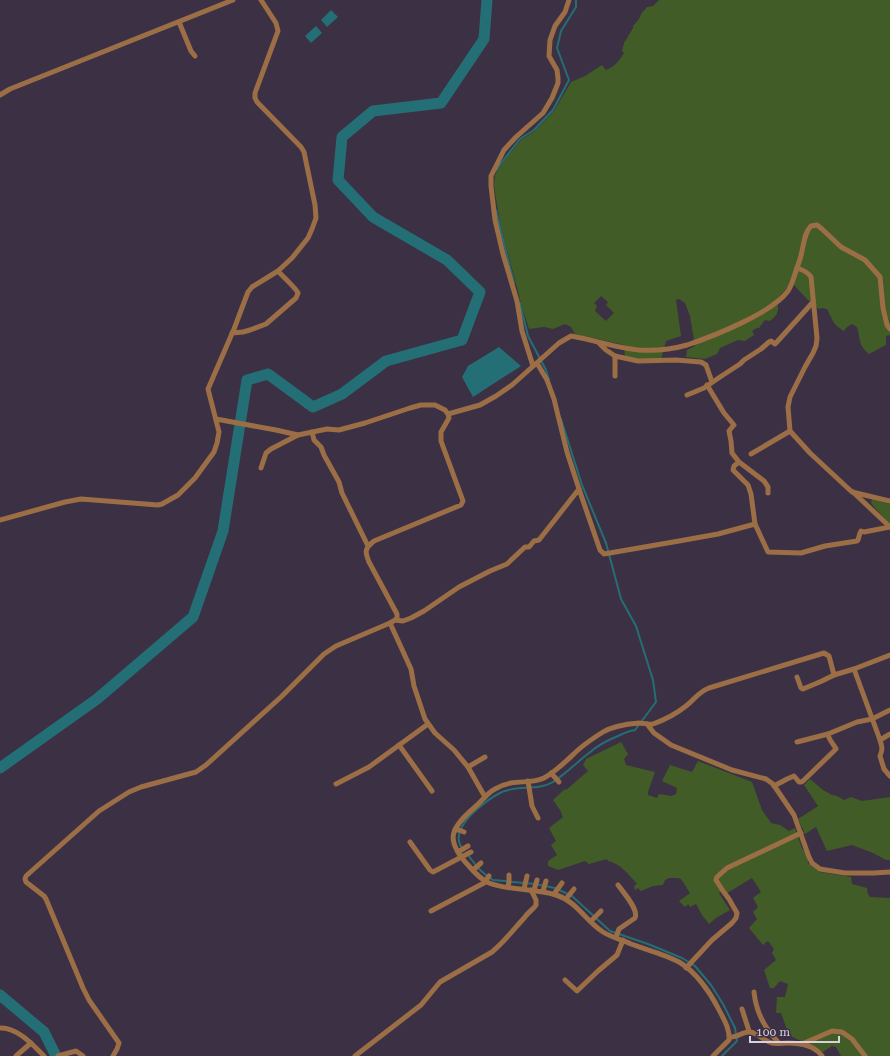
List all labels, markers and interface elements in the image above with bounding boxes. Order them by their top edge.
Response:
scale bar [750,1018,839,1044]
text: 100 m [756,1025,790,1039]

